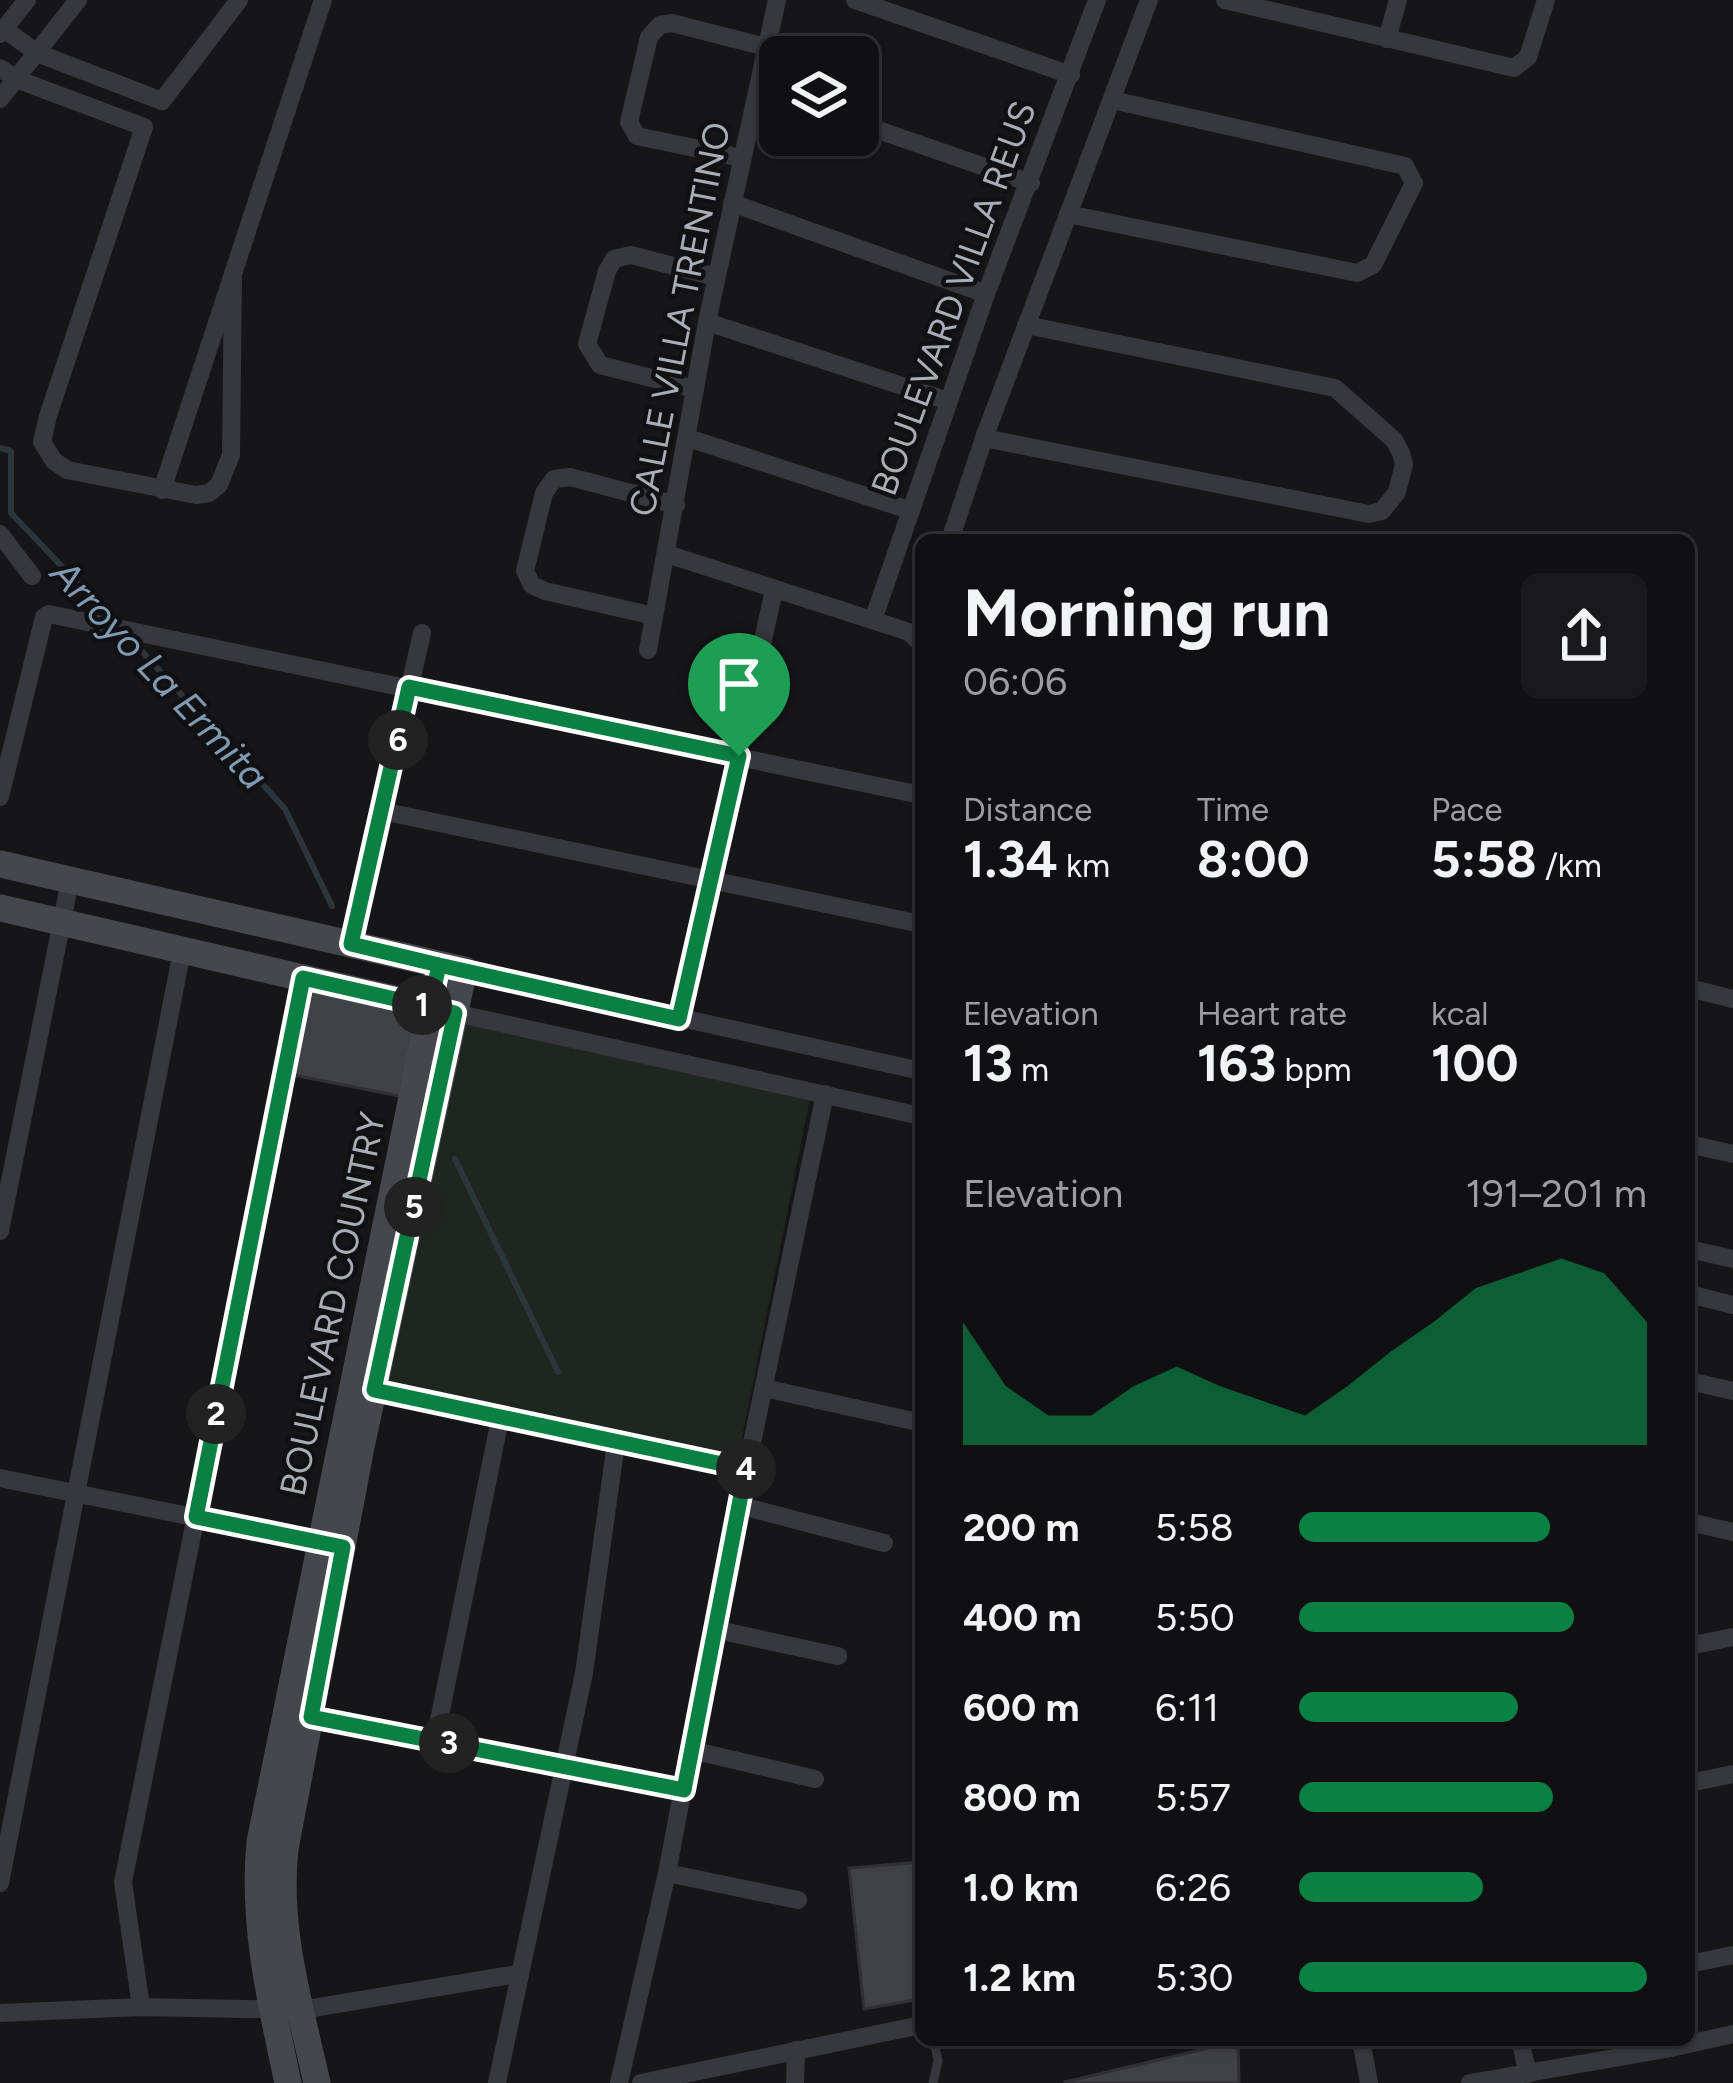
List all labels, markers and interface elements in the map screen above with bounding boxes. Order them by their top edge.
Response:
map controls [759,36,879,156]
button: layers [759,36,879,156]
street label: BOULEVARD VILLA REUS [862,95,1045,501]
street label: CALLE VILLA TRENTINO [620,118,739,520]
water label: Arroyo La Ermita [40,548,278,799]
text: Morning run [963,573,1331,653]
button: share [1521,573,1647,699]
pin [688,633,790,756]
icon: arrive [706,651,772,717]
text: 06:06 [963,658,1067,705]
pin: 6 [368,710,428,770]
text: 6 [388,720,408,759]
text: Distance [963,790,1092,829]
text: Time [1197,790,1269,829]
text: Pace [1431,790,1502,829]
text: 1.34 [963,829,1058,890]
text: 8:00 [1197,829,1310,890]
text: 5:58 [1431,829,1537,890]
text: km [1058,846,1110,885]
text: /km [1537,846,1602,885]
pin: 1 [392,975,452,1035]
text: 1 [415,985,429,1024]
text: Elevation [963,994,1099,1033]
text: Heart rate [1197,994,1347,1033]
text: kcal [1431,994,1489,1033]
text: 13 [963,1033,1013,1094]
text: 163 [1197,1033,1276,1094]
text: 100 [1431,1033,1519,1094]
text: m [1013,1050,1049,1089]
text: bpm [1276,1050,1352,1089]
street label: BOULEVARD COUNTRY [271,1108,394,1500]
text: Elevation [963,1170,1123,1217]
text: 191–201 m [1466,1170,1647,1217]
pin: 5 [384,1177,444,1237]
text: 5 [404,1187,424,1226]
pin: 2 [186,1384,246,1444]
text: 2 [206,1394,226,1433]
pin: 4 [716,1439,776,1499]
text: 4 [736,1449,756,1488]
text: 200 m [963,1504,1079,1551]
text: 5:58 [1155,1504,1234,1551]
text: 400 m [963,1594,1082,1641]
text: 5:50 [1155,1594,1235,1641]
text: 600 m [963,1684,1079,1731]
text: 6:11 [1155,1684,1219,1731]
pin: 3 [419,1713,479,1773]
text: 3 [440,1723,458,1762]
text: 800 m [963,1774,1081,1821]
text: 5:57 [1155,1774,1231,1821]
text: 1.0 km [963,1864,1079,1911]
text: 6:26 [1155,1864,1231,1911]
text: 1.2 km [963,1954,1076,2001]
text: 5:30 [1155,1954,1234,2001]

